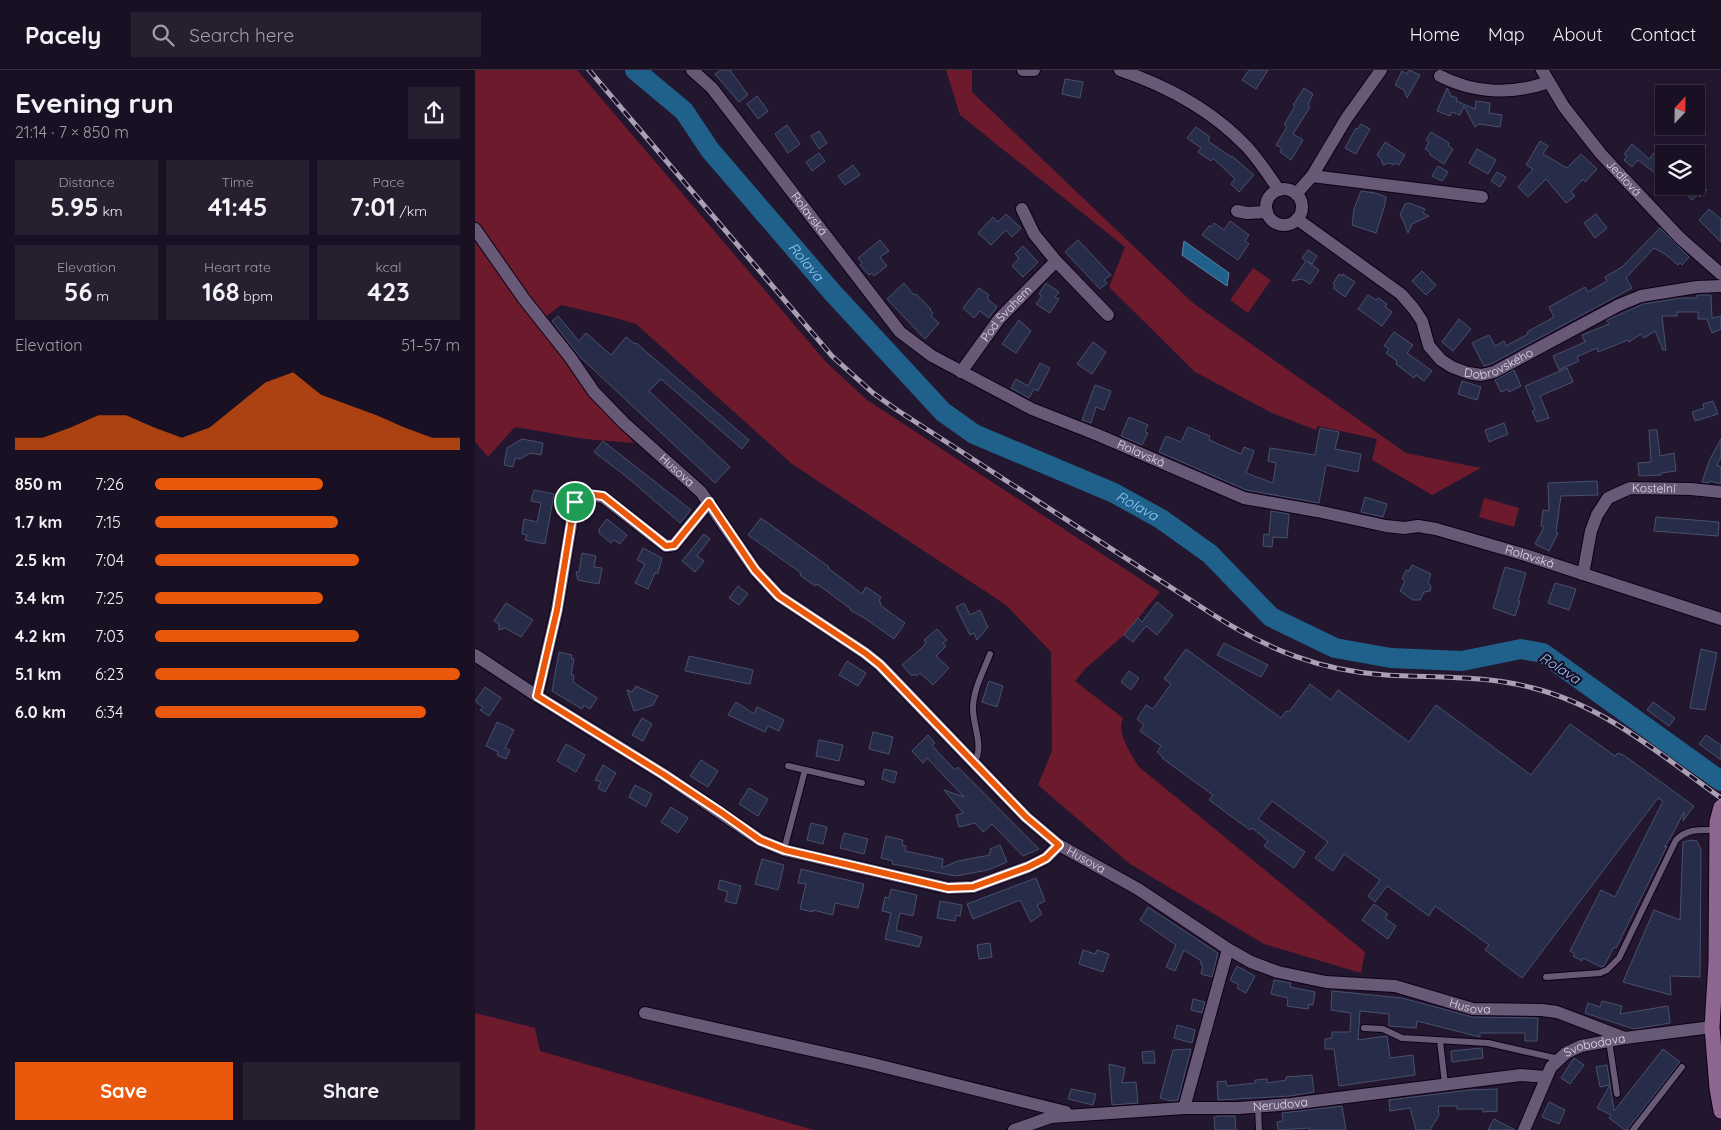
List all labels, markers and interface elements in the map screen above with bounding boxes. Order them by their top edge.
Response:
search box [131,12,481,57]
text: Pacely [25,20,101,50]
icon: search [149,21,177,49]
text: Search here [189,23,294,47]
text: Home [1410,23,1460,46]
text: Map [1488,23,1525,46]
text: About [1553,23,1603,46]
text: Contact [1631,23,1696,46]
text: Evening run [15,85,174,120]
north arrow [1655,85,1705,135]
map controls [1655,85,1705,195]
button: share [408,87,460,139]
text: 21:14 · 7 × 850 m [15,122,129,142]
button: layers [1655,145,1705,195]
street label: Jedlová [1603,156,1645,199]
text: Distance [58,173,115,191]
text: Time [221,173,254,191]
text: Pace [373,173,404,191]
street label: Rolavská [788,189,831,238]
text: 5.95 [50,191,99,222]
text: 41:45 [208,191,267,222]
text: 7:01 [350,191,396,222]
text: km [99,202,123,220]
text: /km [396,202,427,220]
water label: Rolava [784,239,828,286]
text: Elevation [57,258,116,276]
text: Heart rate [204,258,271,276]
text: kcal [375,258,402,276]
text: 56 [64,276,92,307]
text: 168 [202,276,239,307]
text: 423 [367,276,410,307]
street label: Pod Svahem [977,282,1035,344]
text: m [92,287,109,305]
text: bpm [239,287,273,305]
text: Elevation [15,335,82,355]
text: 51–57 m [401,335,460,355]
street label: Dobrovského [1463,344,1536,382]
street label: Rolavská [1115,436,1168,470]
street label: Husova [657,450,698,490]
text: 850 m [15,474,62,494]
text: 7:26 [95,474,124,494]
street label: Kostelní [1632,480,1676,496]
pin [554,481,596,523]
water label: Rolava [1113,487,1163,525]
icon: arrive [561,488,589,516]
text: 1.7 km [15,512,62,532]
text: 7:15 [95,512,121,532]
street label: Rolavská [1503,542,1556,571]
text: 2.5 km [15,550,66,570]
text: 7:04 [95,550,124,570]
text: 3.4 km [15,588,65,608]
text: 7:25 [95,588,124,608]
text: 4.2 km [15,626,66,646]
text: 7:03 [95,626,124,646]
water label: Rolava [1536,648,1585,689]
text: 5.1 km [15,664,61,684]
text: 6:23 [95,664,124,684]
text: 6.0 km [15,702,66,722]
text: 6:34 [95,702,123,722]
street label: Husova [1064,843,1108,876]
street label: Husova [1448,994,1491,1016]
street label: Svobodova [1561,1030,1626,1060]
button: Save [15,1062,233,1120]
button: Share [243,1062,460,1120]
street label: Nerudova [1252,1094,1309,1114]

